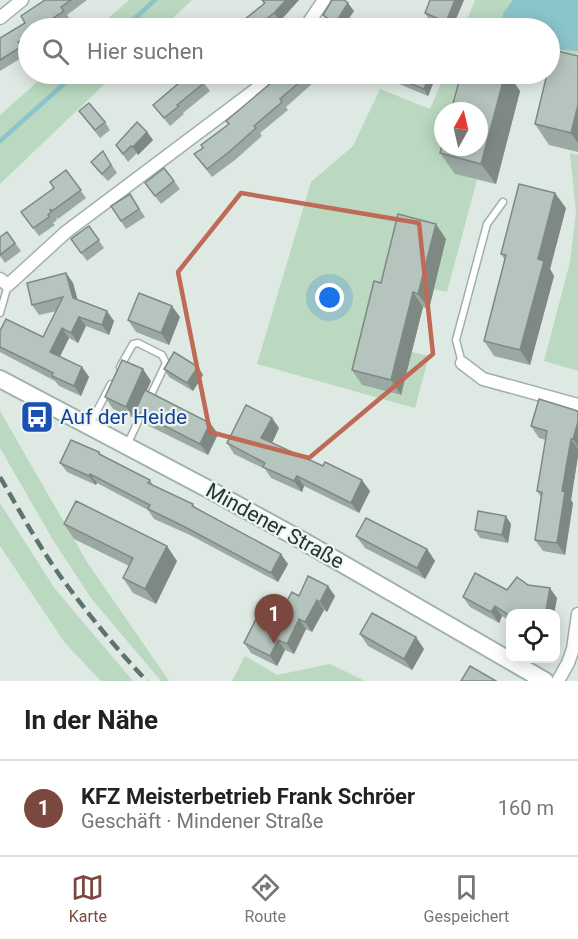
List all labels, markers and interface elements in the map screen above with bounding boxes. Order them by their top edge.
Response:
search box [18,18,560,84]
icon: search [39,35,72,68]
text: Hier suchen [87,39,204,64]
north arrow [434,102,488,156]
your location [315,283,344,312]
bus stop icon: Auf der Heide [19,399,55,435]
place label: Auf der Heide [60,405,187,429]
street label: Mindener Straße [202,478,348,574]
pin: 1 [254,594,294,644]
map controls [506,609,560,663]
button: locate [506,609,560,663]
text: In der Nähe [24,705,158,735]
text: KFZ Meisterbetrieb Frank Schröer [81,784,415,809]
text: 1 [38,796,49,820]
text: 160 m [498,796,554,820]
text: Geschäft · Mindener Straße [81,809,323,833]
tab: Karte [69,871,107,926]
tab: Route [245,871,286,926]
tab: Gespeichert [424,871,509,926]

